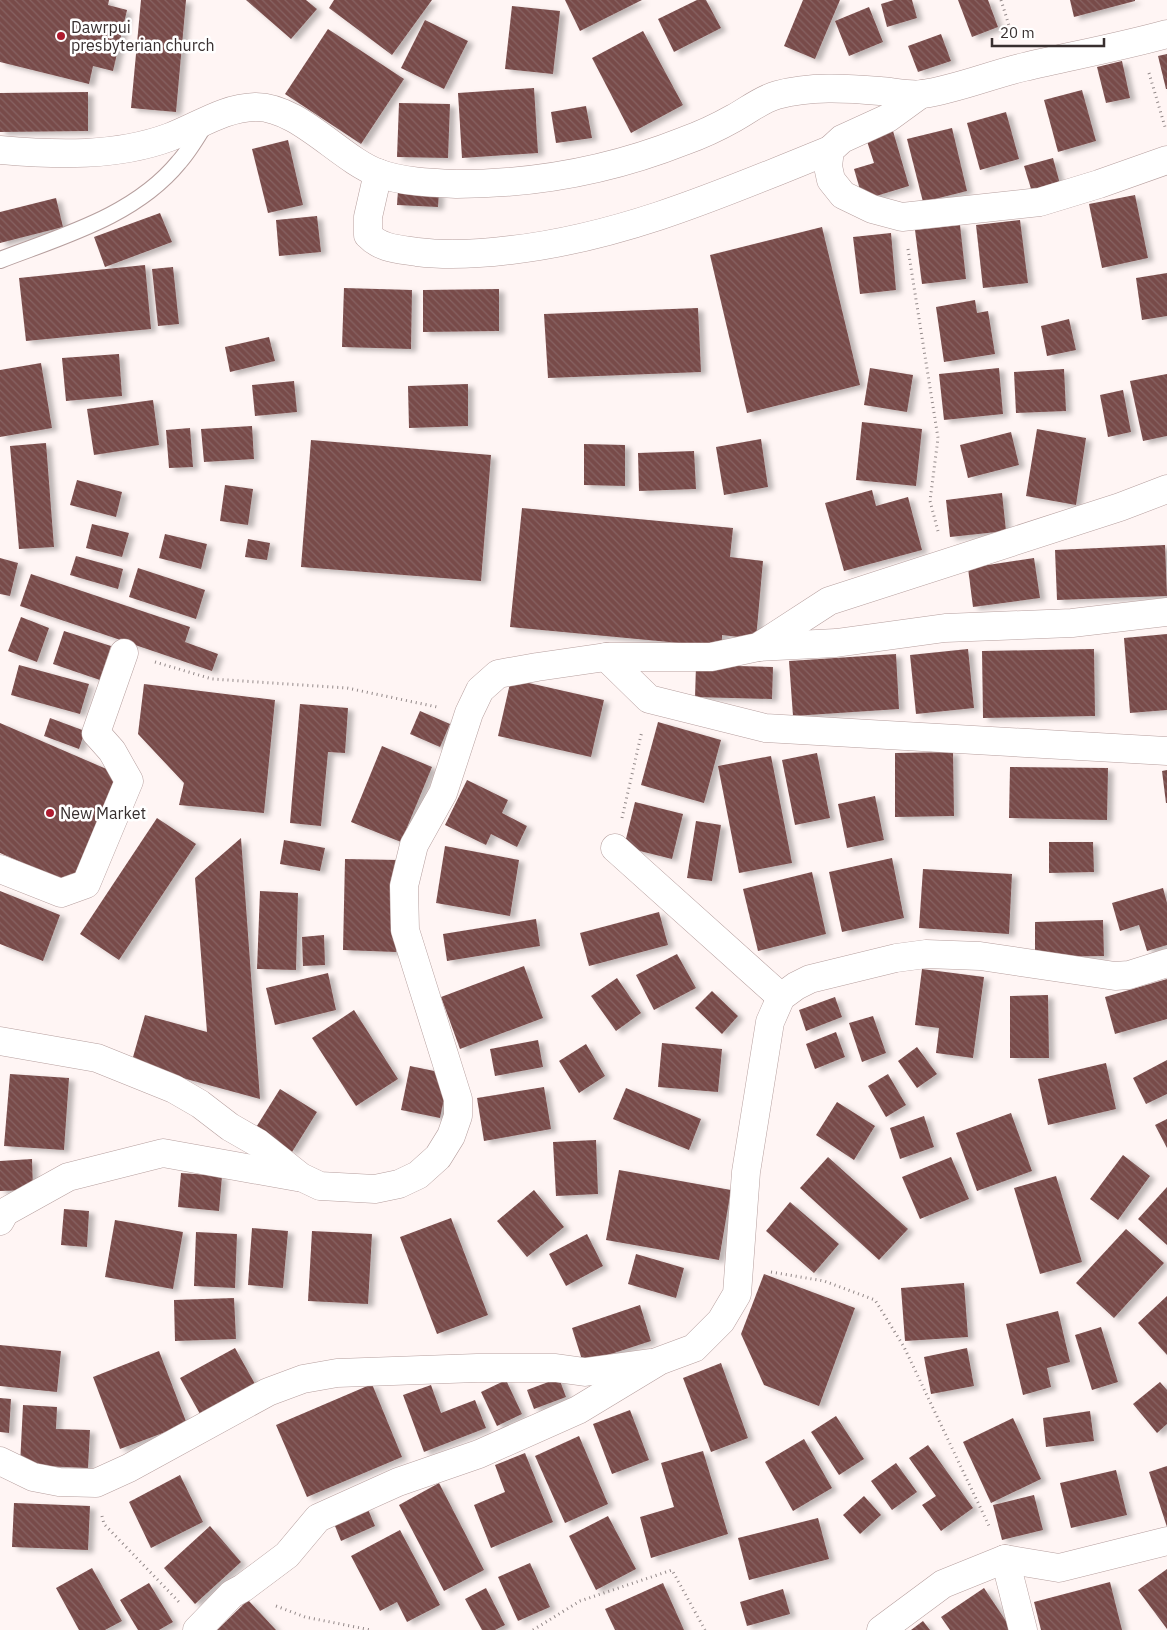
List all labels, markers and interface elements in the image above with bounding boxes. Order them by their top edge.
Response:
scale bar [992,15,1104,47]
place label: Dawrpui presbyterian church [71,17,215,55]
text: 20 m [1000,23,1035,42]
marker: Dawrpui presbyterian church [55,30,67,42]
place label: New Market [60,803,146,823]
marker: New Market [44,807,56,819]

